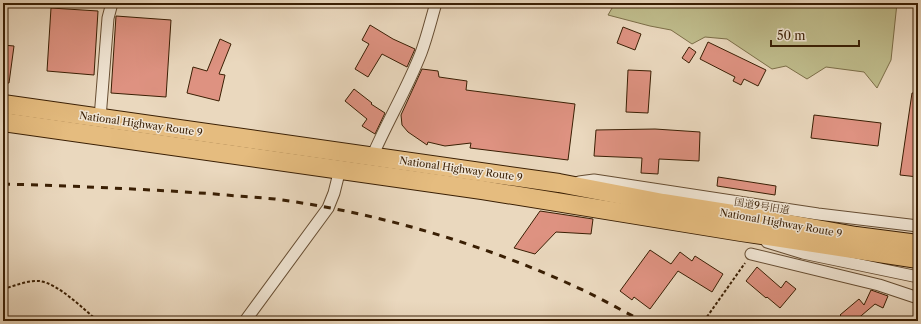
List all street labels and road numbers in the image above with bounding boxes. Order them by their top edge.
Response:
street label: National Highway Route 9 [79,109,204,139]
street label: National Highway Route 9 [399,154,524,184]
street label: 国道9号旧道 [733,195,791,217]
street label: National Highway Route 9 [719,206,843,240]

